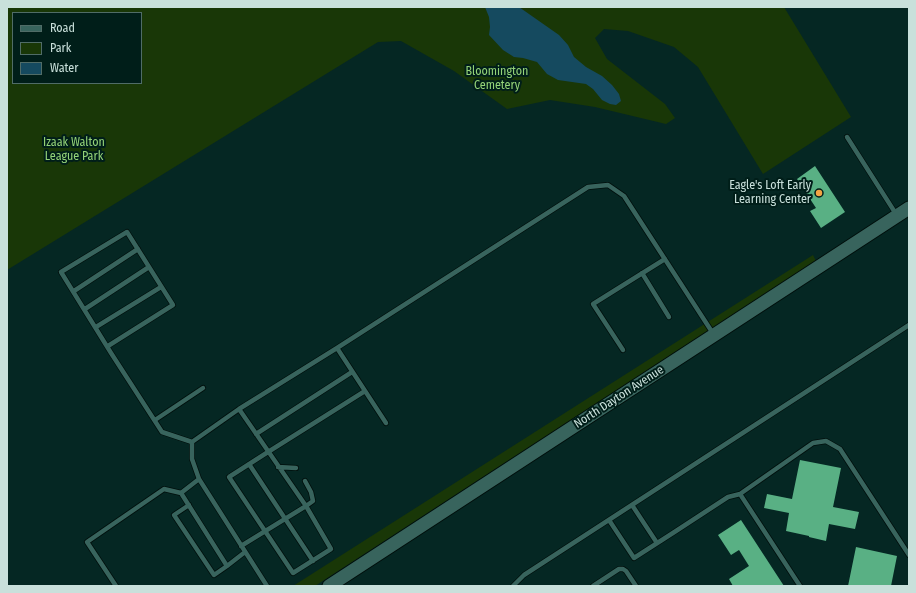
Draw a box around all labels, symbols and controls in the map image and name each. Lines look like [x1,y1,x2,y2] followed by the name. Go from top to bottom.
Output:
[12,12,142,84] legend
[50,21,75,35] text: Road
[50,41,71,55] text: Park
[50,61,78,75] text: Water
[466,65,528,93] park label: Bloomington Cemetery
[43,136,105,164] park label: Izaak Walton League Park
[729,179,811,207] place label: Eagle's Loft Early Learning Center
[814,188,824,198] marker: Eagle's Loft Early Learning Center
[571,363,667,431] street label: North Dayton Avenue

